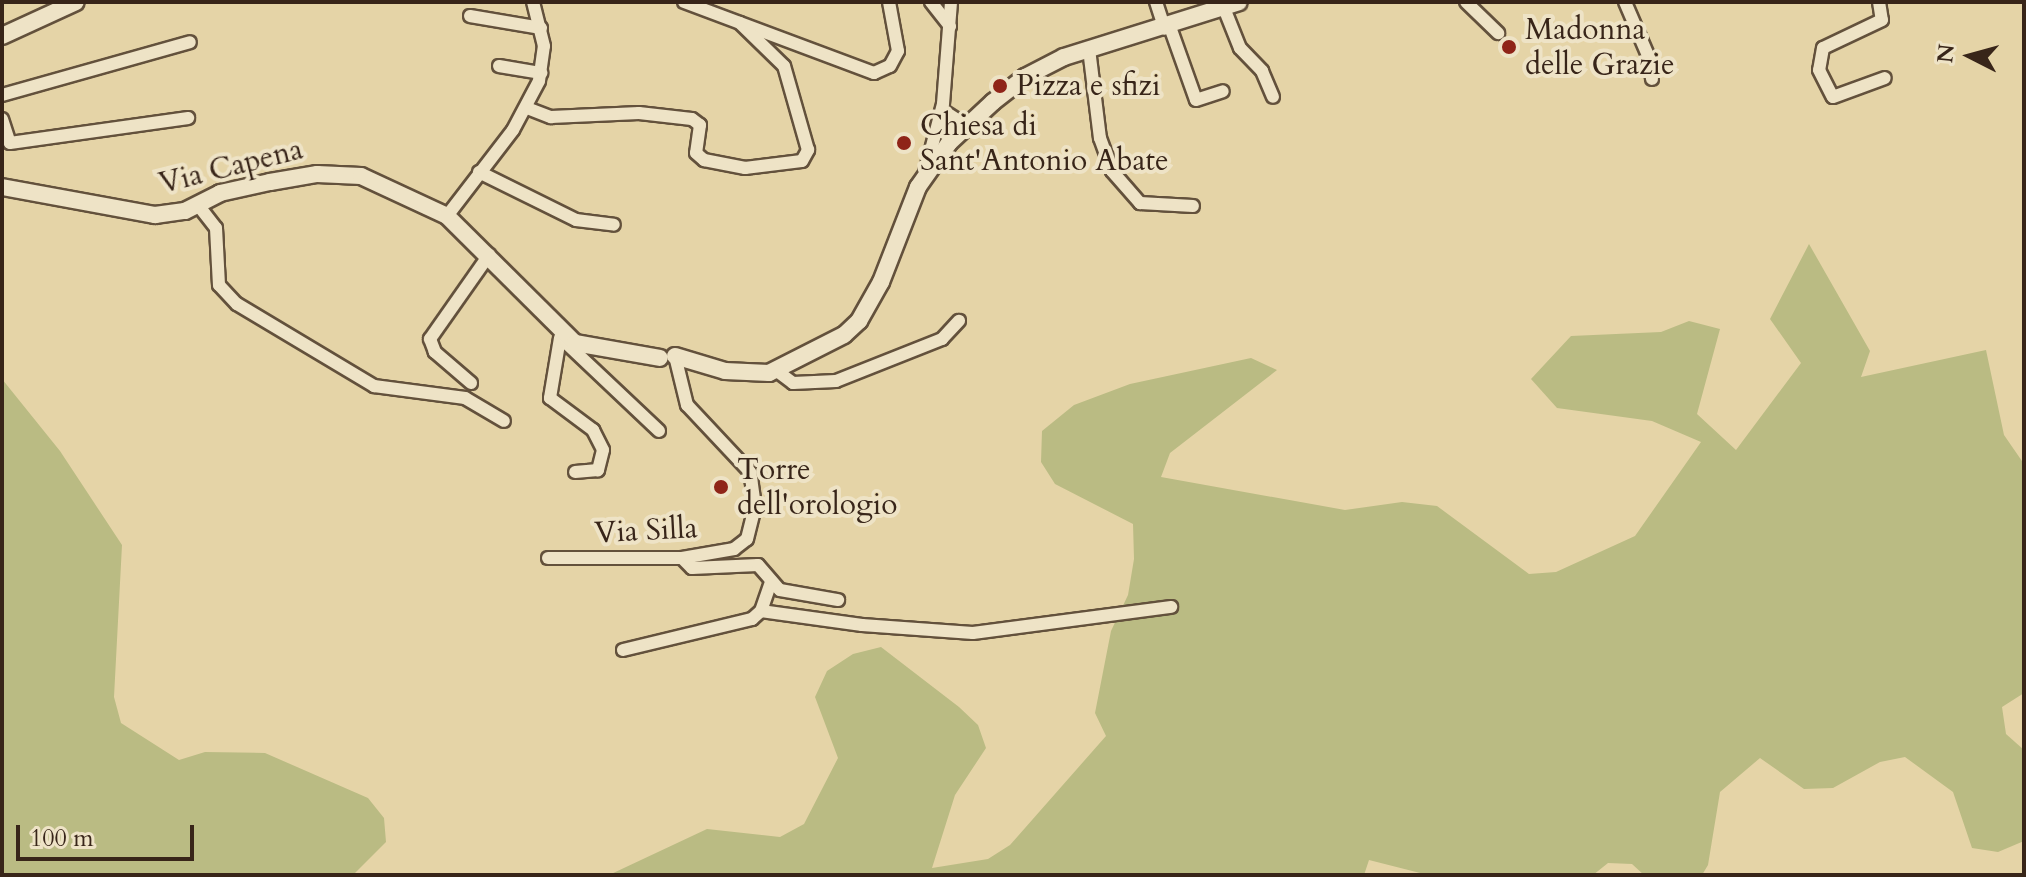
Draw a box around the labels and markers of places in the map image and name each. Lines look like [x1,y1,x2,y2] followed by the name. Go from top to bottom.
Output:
[1525,12,1675,82] place label: Madonna delle Grazie
[1500,38,1518,56] marker: Madonna delle Grazie
[1016,68,1160,104] place label: Pizza e sfizi
[991,77,1009,95] marker: Pizza e sfizi
[920,108,1169,178] place label: Chiesa di Sant'Antonio Abate
[895,134,913,152] marker: Chiesa di Sant'Antonio Abate
[737,452,897,522] place label: Torre dell'orologio
[712,478,730,496] marker: Torre dell'orologio

